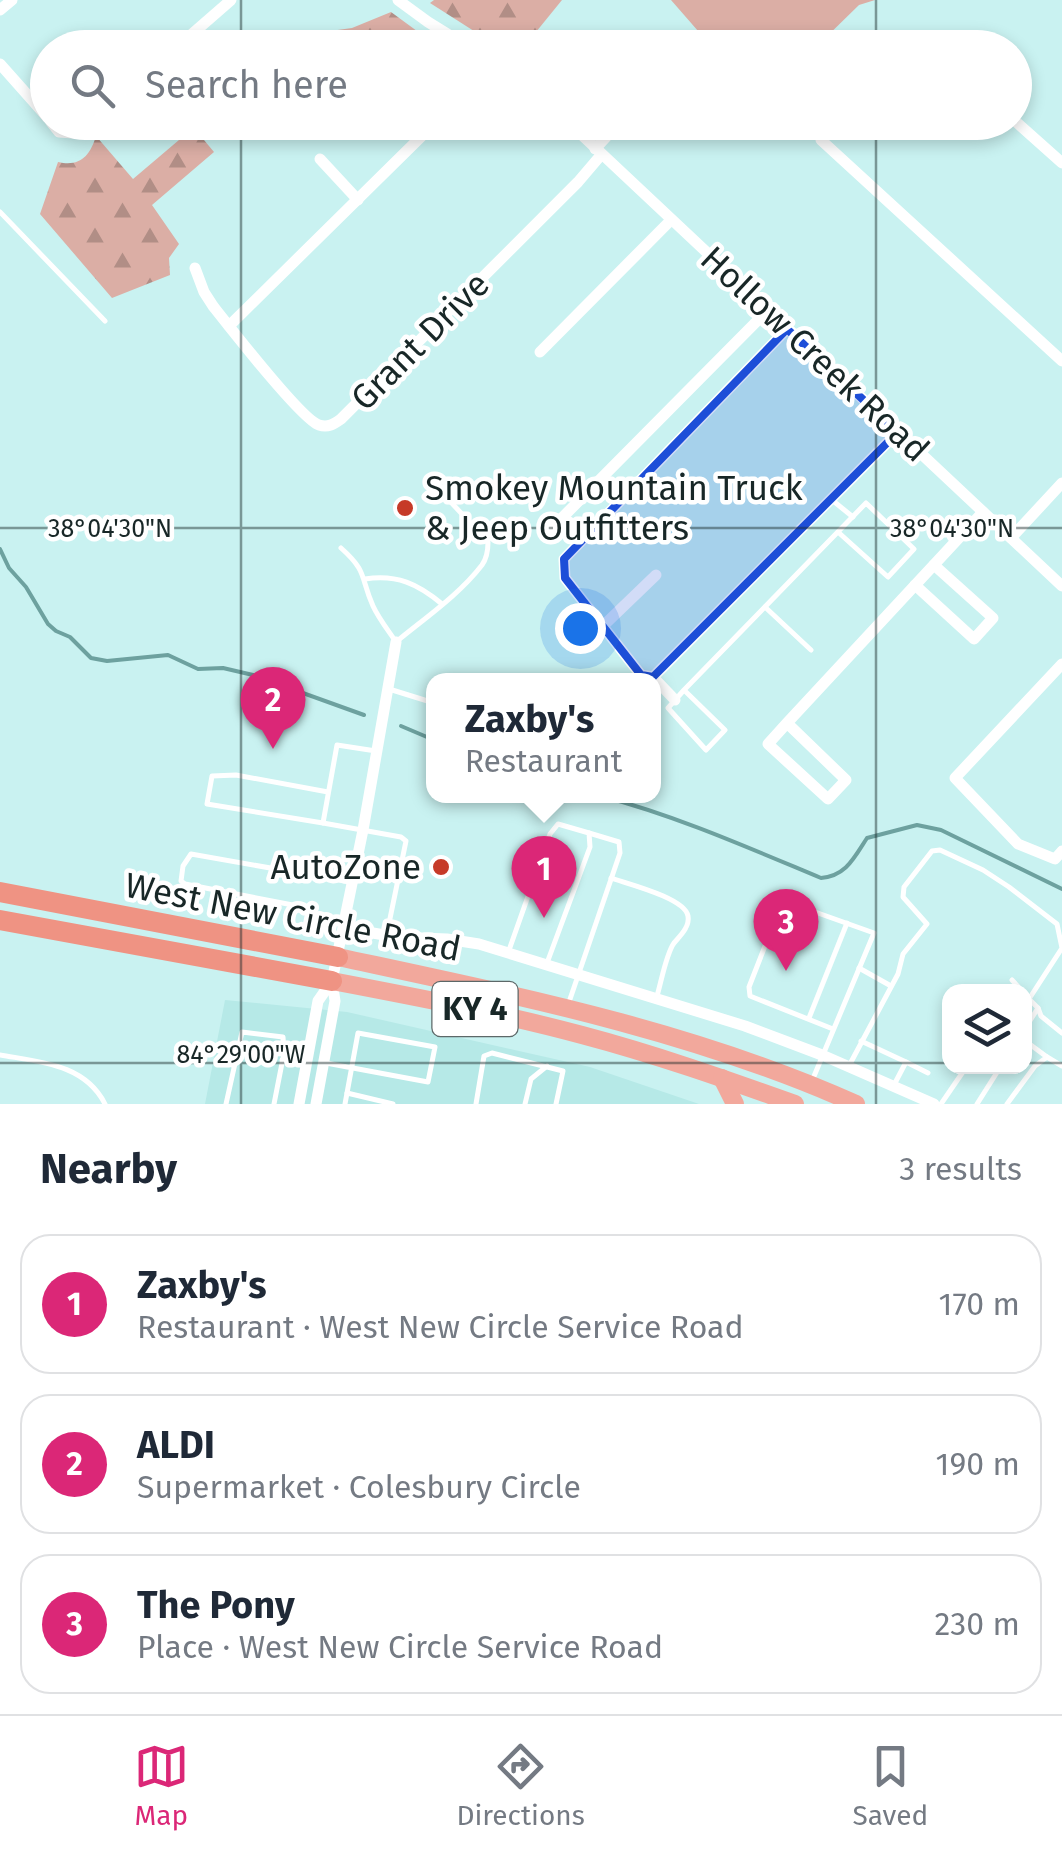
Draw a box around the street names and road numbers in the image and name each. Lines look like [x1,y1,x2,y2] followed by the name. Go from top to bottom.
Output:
[692,237,938,471] street label: Hollow Creek Road
[342,263,498,419] street label: Grant Drive
[122,864,464,970] street label: West New Circle Road
[432,982,518,1036] road number: KY 4

